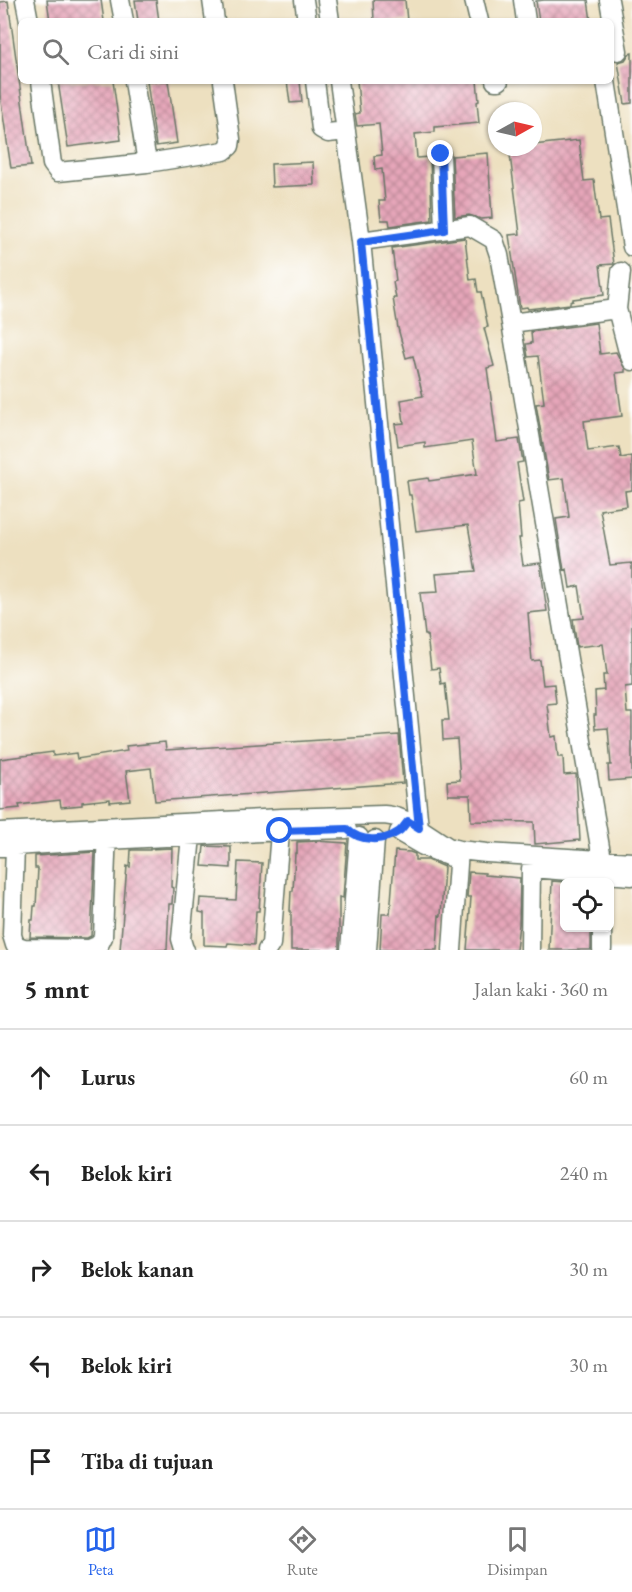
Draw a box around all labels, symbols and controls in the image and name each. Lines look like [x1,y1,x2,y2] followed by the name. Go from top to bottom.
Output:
[18,18,614,84] search box
[39,35,72,68] icon: search
[87,37,179,66] text: Cari di sini
[488,102,542,156] north arrow
[427,140,453,166] route end
[266,817,292,843] route start
[560,878,614,932] map controls
[560,878,614,932] button: locate
[24,972,89,1006] text: 5 mnt
[474,976,608,1002] text: Jalan kaki · 360 m
[24,1061,57,1094] icon: ahead
[81,1063,135,1092] text: Lurus
[569,1064,608,1090] text: 60 m
[24,1157,57,1190] icon: left
[81,1159,172,1188] text: Belok kiri
[560,1160,608,1186] text: 240 m
[24,1253,57,1286] icon: right
[81,1255,194,1284] text: Belok kanan
[569,1256,608,1282] text: 30 m
[24,1349,57,1382] icon: left
[81,1351,172,1380] text: Belok kiri
[569,1352,608,1378] text: 30 m
[24,1445,57,1478] icon: arrive
[81,1447,213,1476] text: Tiba di tujuan
[84,1523,117,1580] tab: Peta
[286,1523,319,1580] tab: Rute
[487,1523,548,1580] tab: Disimpan

